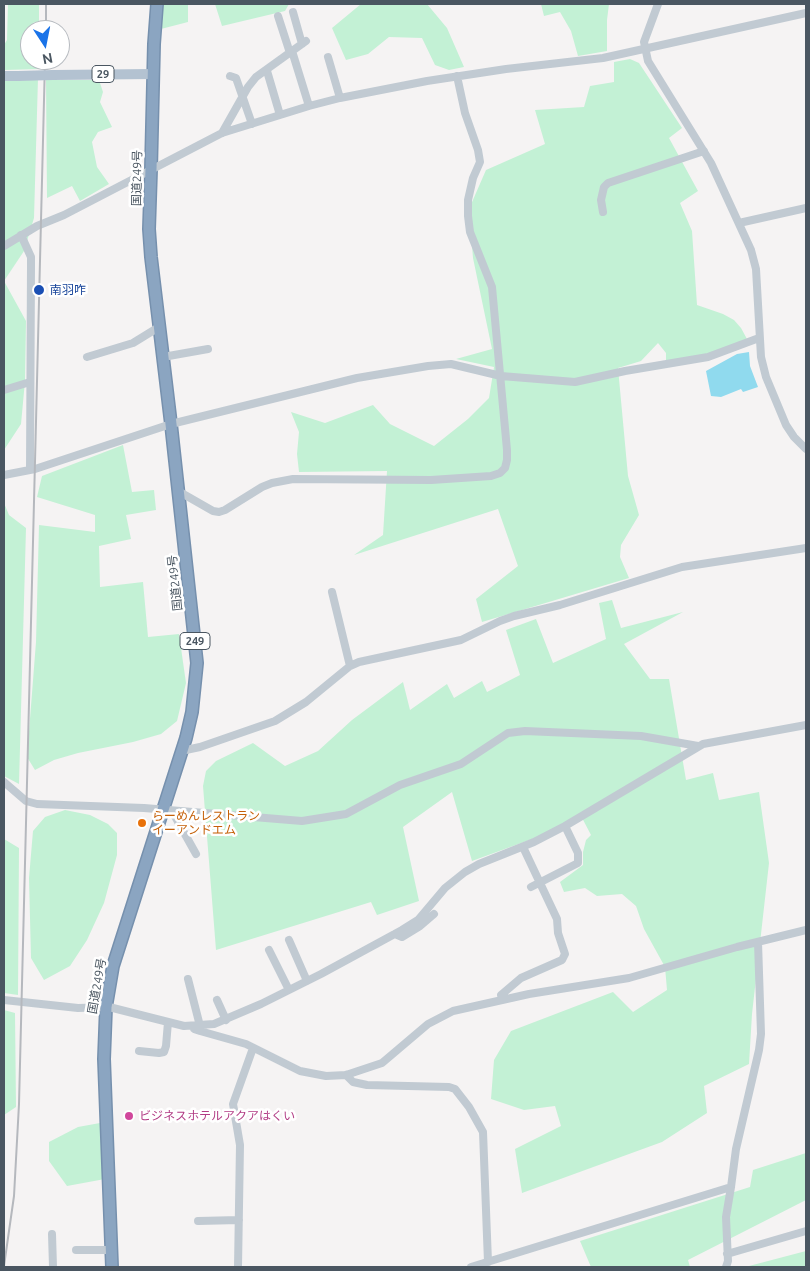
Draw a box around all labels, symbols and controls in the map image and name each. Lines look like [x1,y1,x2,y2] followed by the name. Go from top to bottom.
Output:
[20,20,70,70] north arrow
[41,50,54,68] text: N
[92,66,114,82] road number: 29
[129,150,145,206] street label: 国道249号
[32,283,46,297] marker: 南羽咋
[50,283,86,297] place label: 南羽咋
[165,554,185,612] street label: 国道249号
[180,632,210,649] road number: 249
[152,809,260,837] place label: らーめんレストラン イーアンドエム
[136,817,148,829] marker: らーめんレストラン イーアンドエム
[85,957,109,1015] street label: 国道249号
[139,1109,295,1123] place label: ビジネスホテルアクアはくい
[123,1110,135,1122] marker: ビジネスホテルアクアはくい

